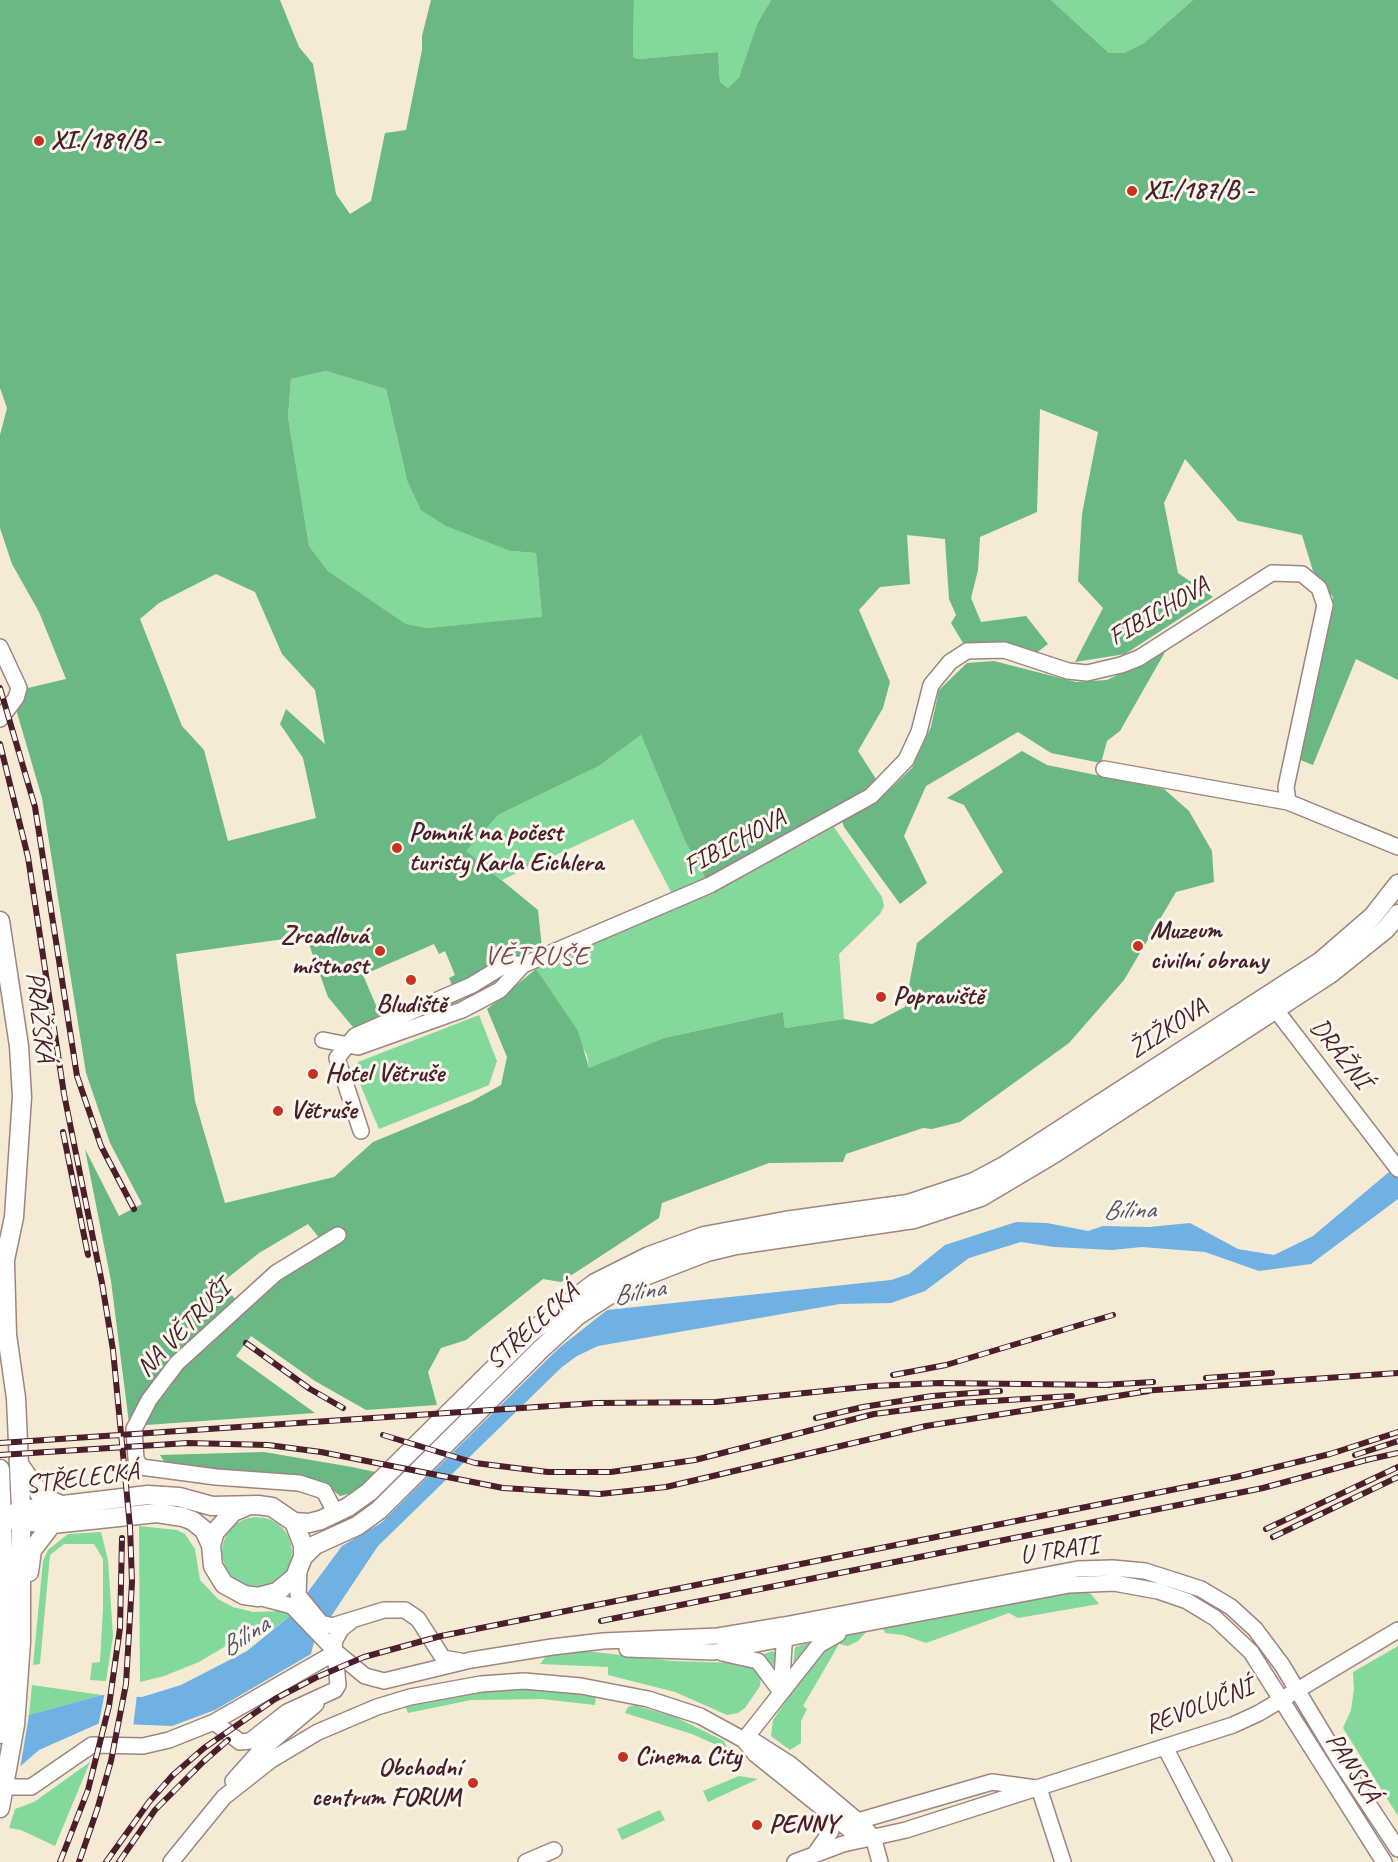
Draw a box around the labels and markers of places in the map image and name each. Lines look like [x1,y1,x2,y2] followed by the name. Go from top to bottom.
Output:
[51,125,160,157] place label: XI./189/B -
[32,134,46,148] marker: XI./189/B -
[1144,175,1254,207] place label: XI./187/B -
[1125,184,1139,198] marker: XI./187/B -
[409,817,603,879] place label: Pomník na počest turisty Karla Eichlera
[390,841,404,855] marker: Pomník na počest turisty Karla Eichlera
[1150,915,1268,976] place label: Muzeum civilní obrany
[281,920,368,982] place label: Zrcadlová místnost
[1131,939,1145,953] marker: Muzeum civilní obrany
[373,944,387,958] marker: Zrcadlová místnost
[404,973,418,987] marker: Bludiště
[893,981,983,1013] place label: Popraviště
[376,989,446,1021] place label: Bludiště
[874,990,888,1004] marker: Popraviště
[325,1058,444,1090] place label: Hotel Větruše
[306,1067,320,1081] marker: Hotel Větruše
[290,1095,356,1127] place label: Větruše
[271,1104,285,1118] marker: Větruše
[635,1741,741,1773] place label: Cinema City
[616,1750,630,1764] marker: Cinema City
[311,1752,461,1814] place label: Obchodní centrum FORUM
[466,1776,480,1790] marker: Obchodní centrum FORUM
[769,1809,838,1841] place label: PENNY
[750,1818,764,1832] marker: PENNY

